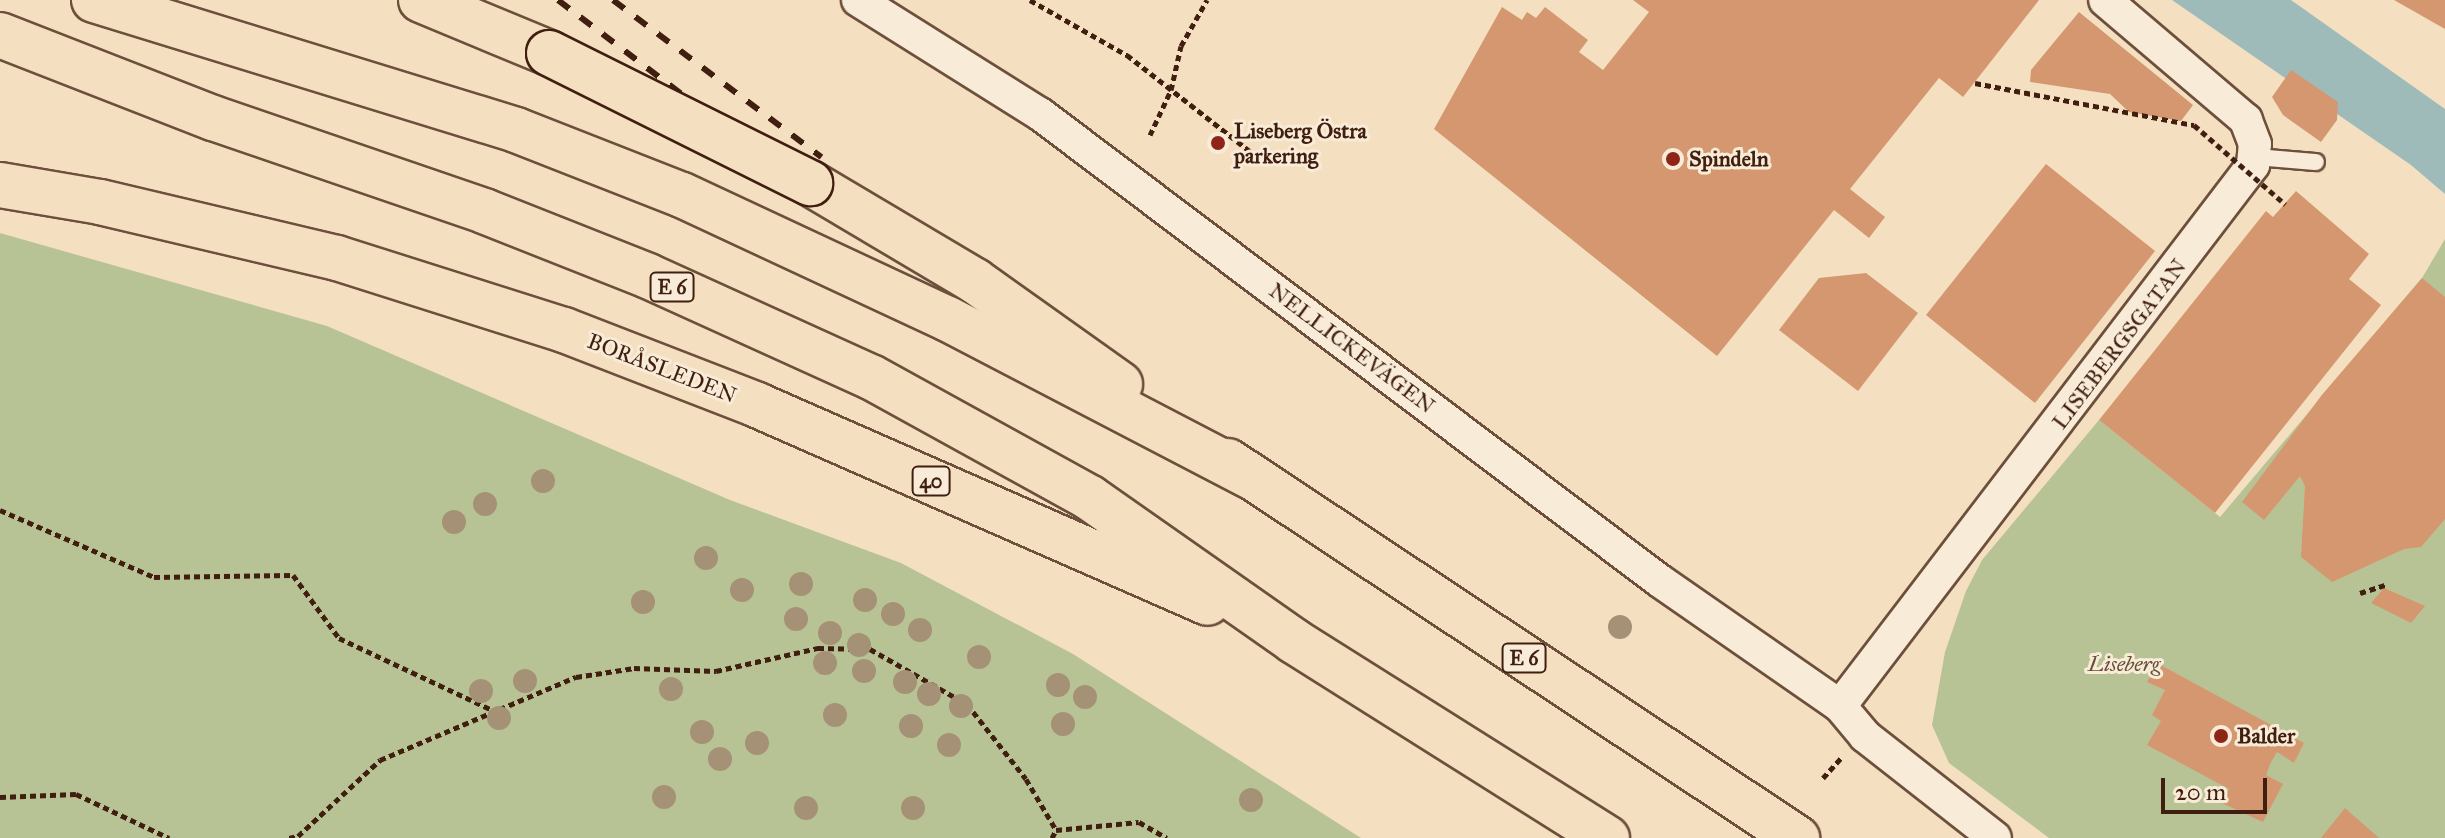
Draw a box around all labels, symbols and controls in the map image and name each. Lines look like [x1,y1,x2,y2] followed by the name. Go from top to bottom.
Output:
[1234,117,1367,168] place label: Liseberg Östra parkering
[1209,134,1227,152] marker: Liseberg Östra parkering
[1689,146,1769,172] place label: Spindeln
[1664,150,1682,168] marker: Spindeln
[2046,254,2192,434] street label: LISEBERGSGATAN
[648,271,696,303] road number: E 6
[1264,277,1440,419] street label: NELLICKEVÄGEN
[584,327,740,409] street label: BORÅSLEDEN
[911,465,951,497] road number: 40
[1500,642,1548,674] road number: E 6
[2088,651,2160,677] park label: Liseberg
[2237,723,2295,749] place label: Balder
[2212,727,2230,745] marker: Balder
[2165,762,2271,812] scale bar
[2175,777,2226,807] text: 20 m

